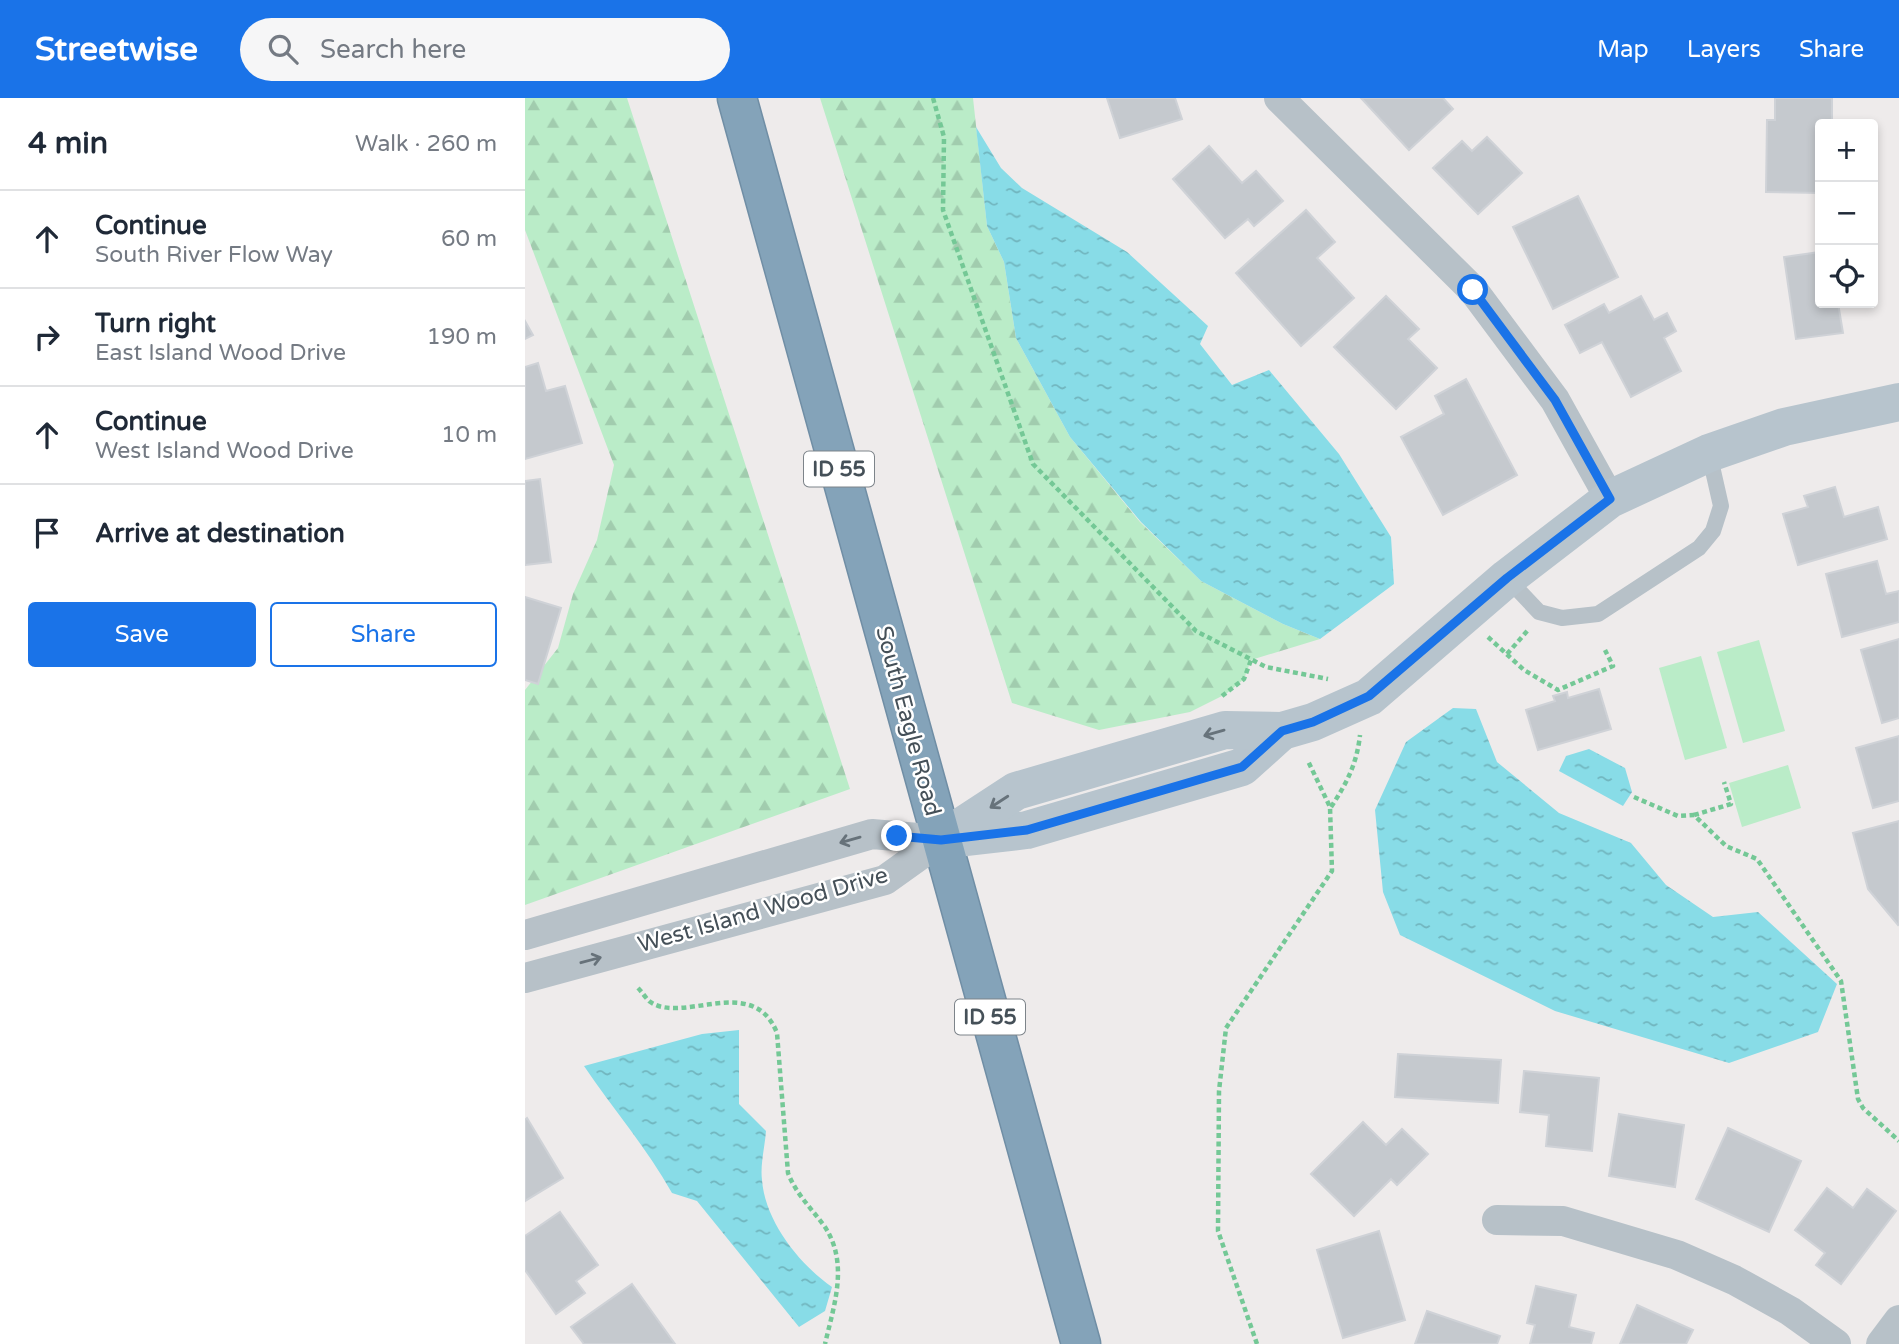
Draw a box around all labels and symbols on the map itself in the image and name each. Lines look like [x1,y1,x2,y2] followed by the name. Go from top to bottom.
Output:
[1457,274,1488,305] route start
[804,452,874,486] road number: ID 55
[869,623,947,819] street label: South Eagle Road
[1203,727,1226,740] one-way arrow
[989,796,1009,810] one-way arrow
[881,820,912,851] route end
[839,835,861,848] one-way arrow
[635,861,891,959] street label: West Island Wood Drive
[579,953,602,966] one-way arrow
[955,1000,1025,1034] road number: ID 55

